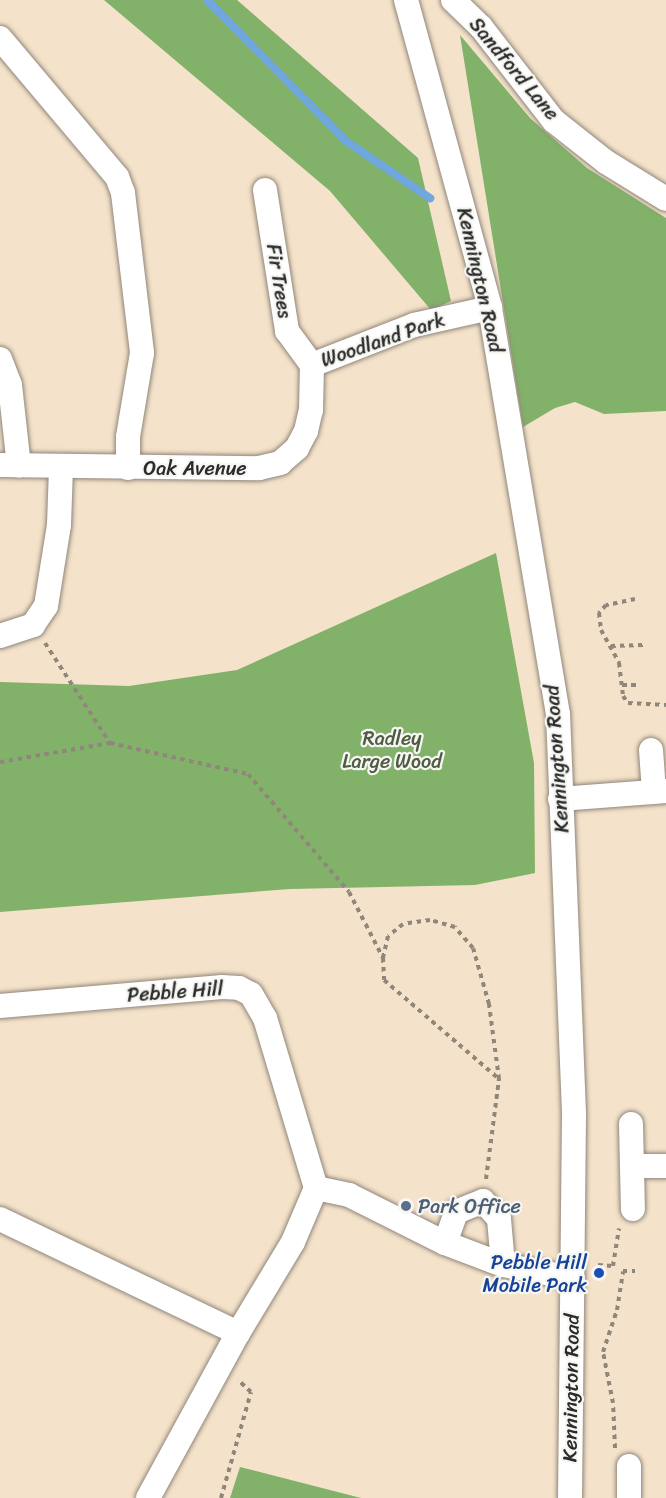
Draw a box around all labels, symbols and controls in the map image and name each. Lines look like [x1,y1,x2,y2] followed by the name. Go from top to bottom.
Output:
[464,13,564,125] street label: Sandford Lane
[452,205,508,355] street label: Kennington Road
[261,241,297,321] street label: Fir Trees
[318,308,448,372] street label: Woodland Park
[144,456,246,480] street label: Oak Avenue
[540,684,574,834] street label: Kennington Road
[342,727,442,774] park label: Radley Large Wood
[126,977,224,1007] street label: Pebble Hill
[418,1194,521,1218] place label: Park Office
[399,1199,413,1213] marker: Park Office
[482,1250,587,1297] place label: Pebble Hill Mobile Park
[592,1266,606,1280] marker: Pebble Hill Mobile Park
[558,1314,584,1462] street label: Kennington Road

